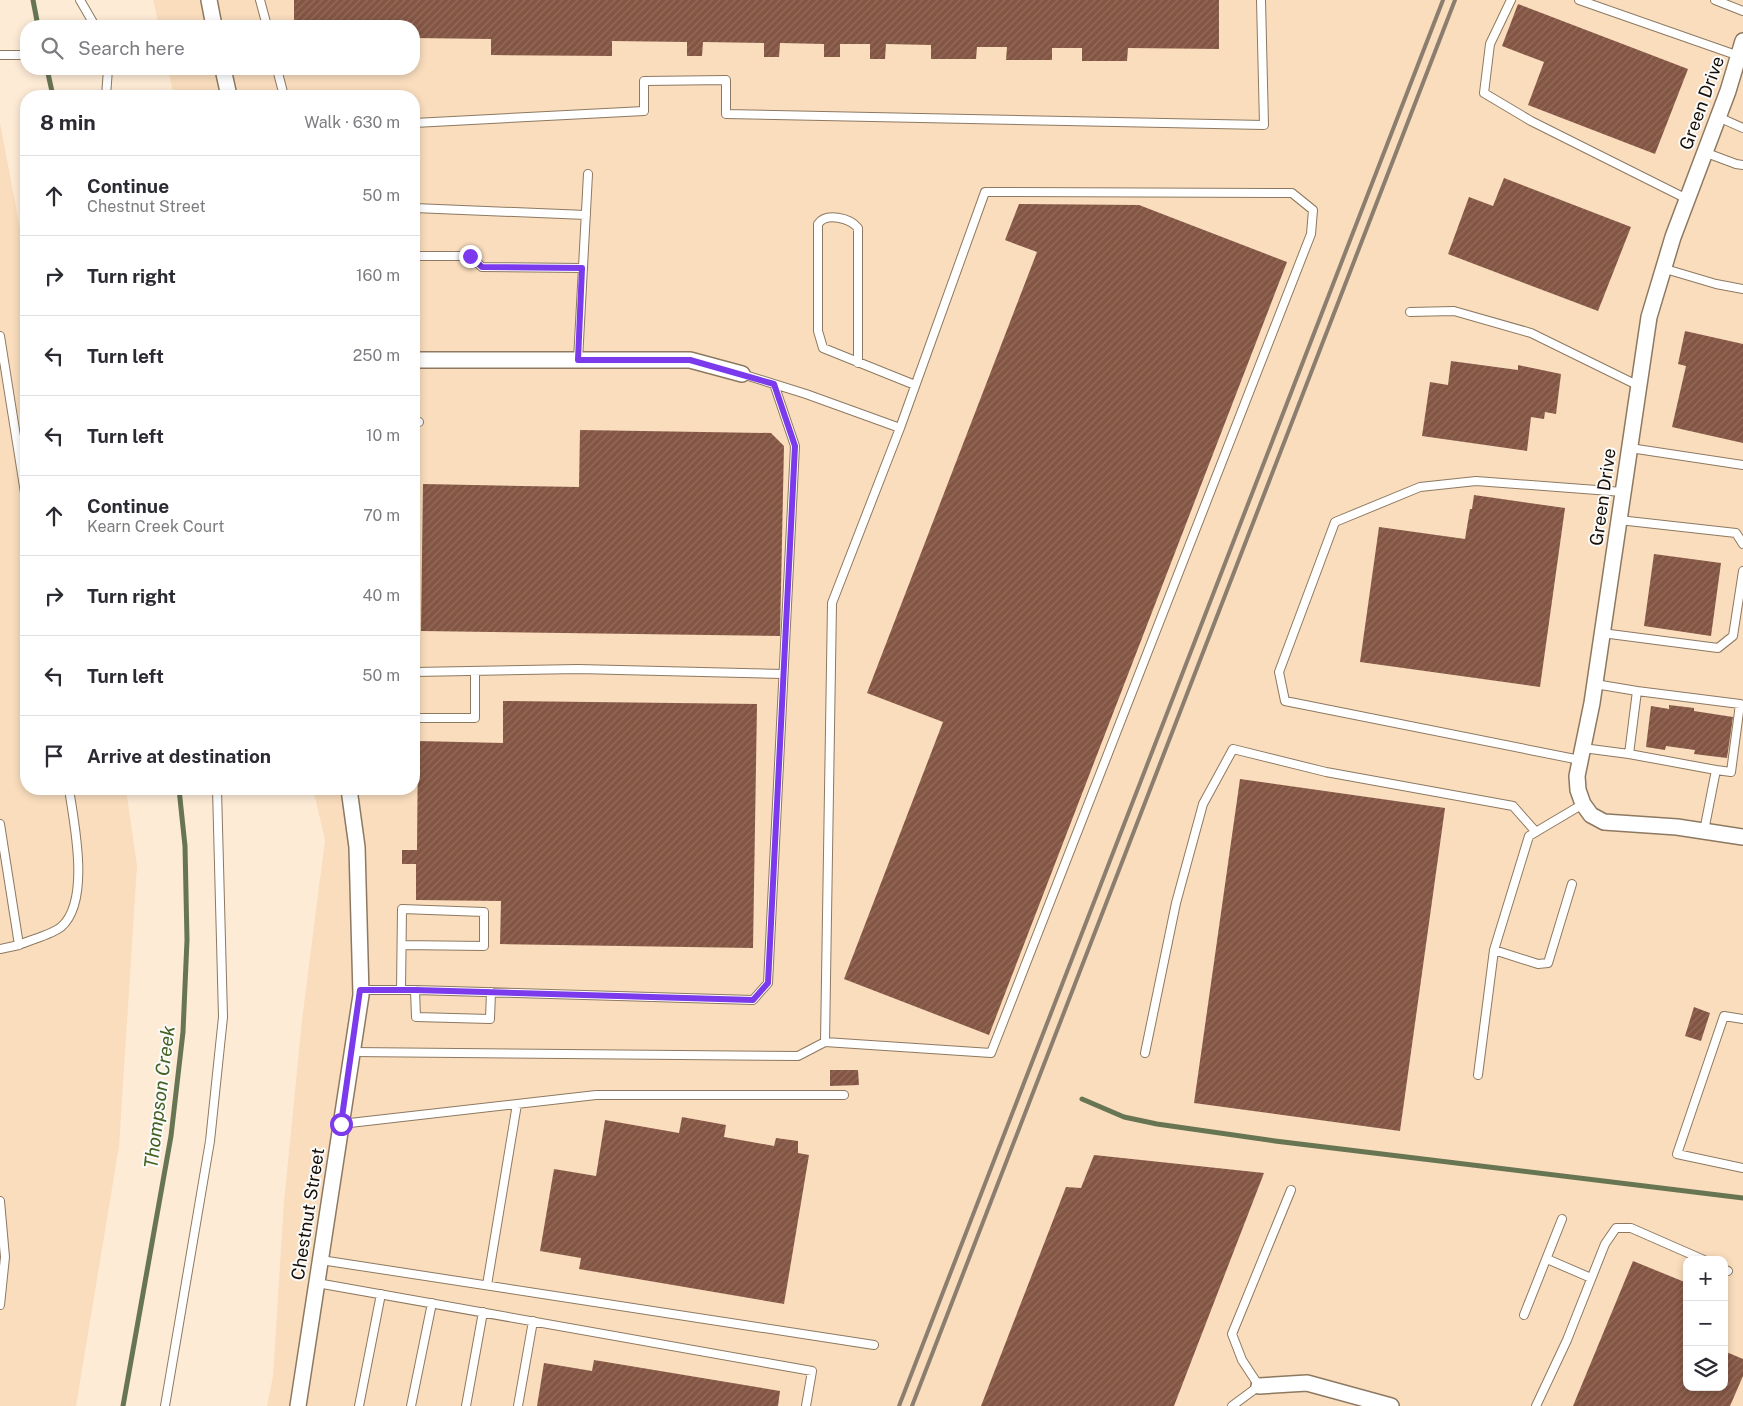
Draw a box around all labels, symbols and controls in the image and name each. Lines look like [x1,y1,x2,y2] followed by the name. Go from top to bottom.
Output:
[20,20,420,75] search box
[38,34,66,62] icon: search
[78,37,185,59] text: Search here
[1675,53,1728,153] street label: Green Drive
[40,110,96,135] text: 8 min
[304,113,400,132] text: Walk · 630 m
[87,175,169,197] text: Continue
[40,182,68,210] icon: ahead
[362,186,400,205] text: 50 m
[87,197,206,216] text: Chestnut Street
[459,245,482,268] route end
[40,262,68,290] icon: right
[87,265,176,287] text: Turn right
[356,266,400,285] text: 160 m
[40,342,68,370] icon: left
[87,345,164,367] text: Turn left
[353,346,400,365] text: 250 m
[40,422,68,450] icon: left
[87,425,164,447] text: Turn left
[366,426,400,445] text: 10 m
[1585,447,1620,547] street label: Green Drive
[87,495,169,517] text: Continue
[40,502,68,530] icon: ahead
[363,506,400,525] text: 70 m
[87,517,224,536] text: Kearn Creek Court
[40,582,68,610] icon: right
[87,585,176,607] text: Turn right
[362,586,400,605] text: 40 m
[40,662,68,690] icon: left
[87,665,164,687] text: Turn left
[362,666,400,685] text: 50 m
[40,742,68,770] icon: arrive
[87,745,271,767] text: Arrive at destination
[139,1024,179,1170] water label: Thompson Creek
[330,1113,353,1136] route start
[287,1146,328,1282] street label: Chestnut Street
[1683,1256,1728,1391] map controls
[1683,1256,1728,1301] button: +
[1683,1301,1728,1346] button: −
[1683,1346,1728,1391] button: layers

